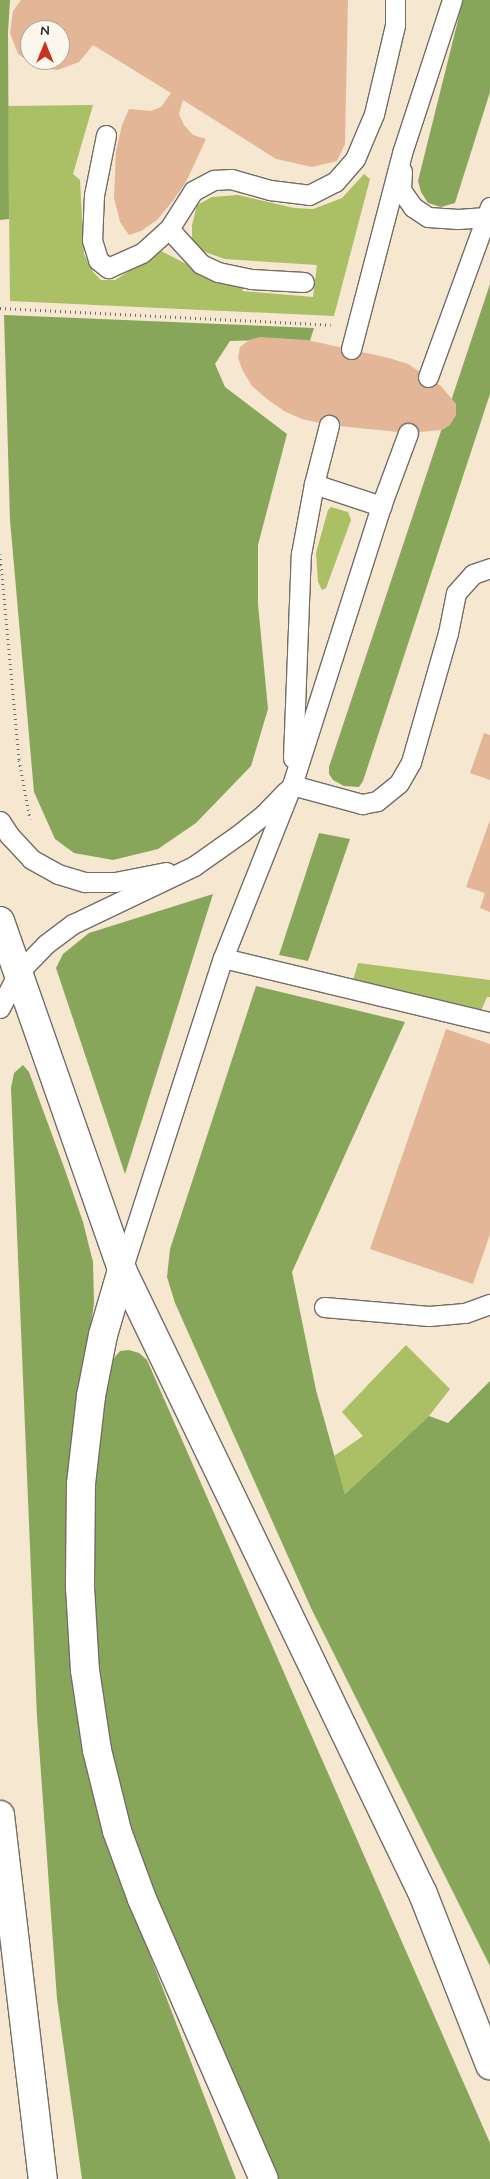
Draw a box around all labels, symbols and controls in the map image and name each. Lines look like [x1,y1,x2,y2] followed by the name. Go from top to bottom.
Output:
[20,20,70,70] north arrow
[40,22,50,40] text: N

